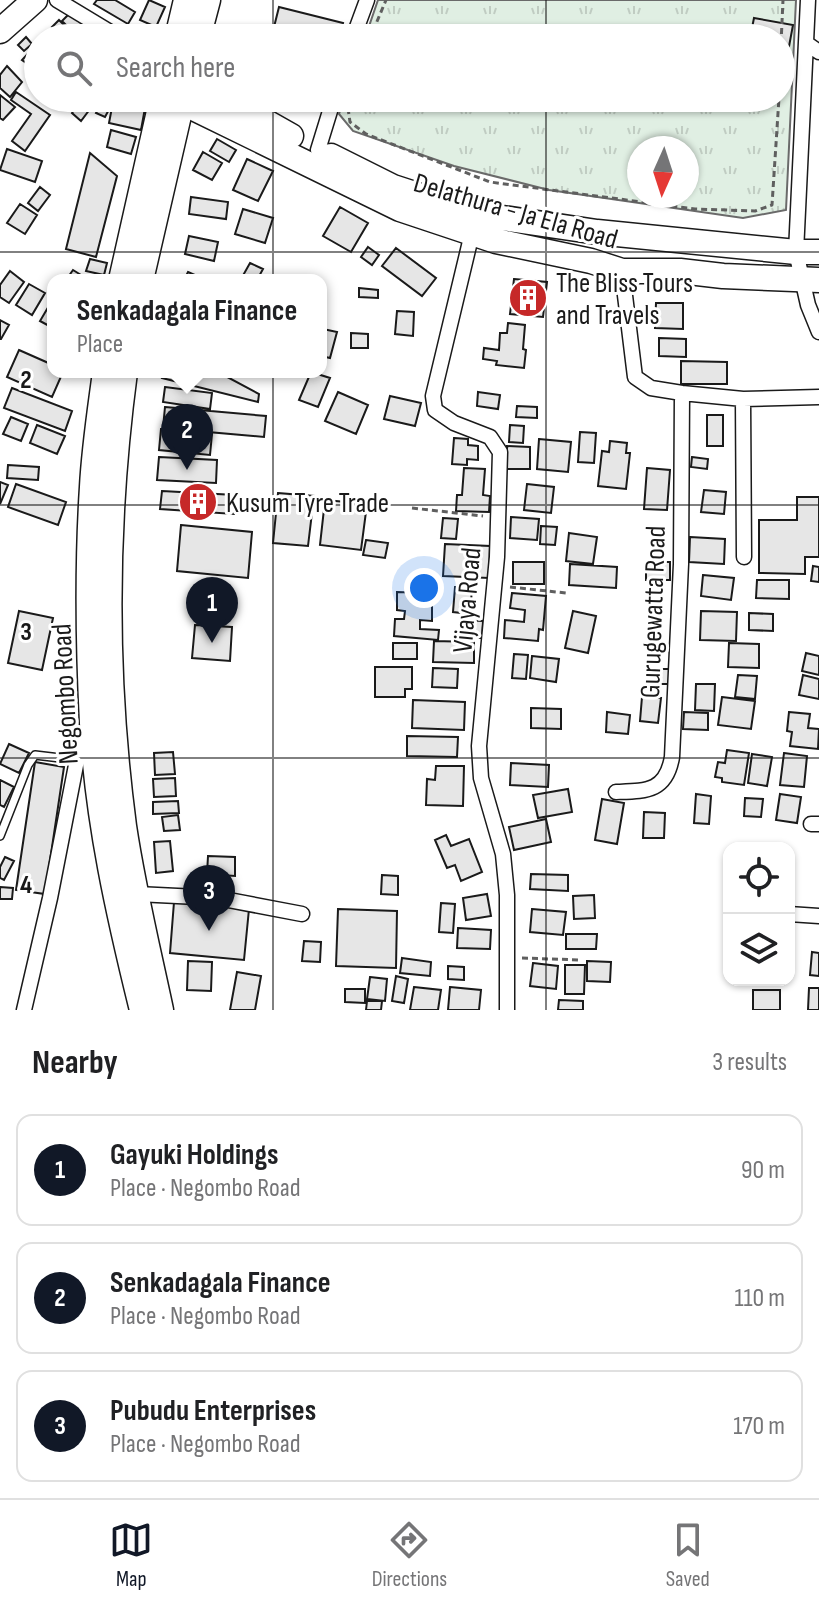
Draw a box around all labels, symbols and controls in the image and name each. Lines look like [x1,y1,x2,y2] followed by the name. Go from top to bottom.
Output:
[24,24,795,112] search box
[52,46,96,90] icon: search
[116,50,235,86] text: Search here
[627,136,699,208] north arrow
[410,167,621,256] street label: Delathura - Ja Ela Road
[556,267,693,332] place label: The Bliss Tours and Travels
[47,274,327,378] popup
[507,277,549,319] building icon: The Bliss Tours and Travels
[77,293,297,329] text: Senkadagala Finance
[77,329,123,360] text: Place
[20,365,32,396] text: 2
[161,404,213,470] pin: 2
[177,481,219,523] building icon: Kusum Tyre Trade
[226,487,389,520] place label: Kusum Tyre Trade
[634,525,673,699] street label: Gurugewatta Road
[446,546,489,654] street label: Vijaya Road
[404,568,444,608] your location
[186,577,238,643] pin: 1
[20,617,32,648] text: 3
[45,623,86,765] street label: Negombo Road
[723,842,795,986] map controls
[723,842,795,914] button: locate
[183,865,235,931] pin: 3
[20,870,32,901] text: 4
[723,914,795,986] button: layers
[32,1042,118,1083] text: Nearby
[712,1047,787,1078] text: 3 results
[110,1137,279,1173] text: Gayuki Holdings
[55,1155,65,1186] text: 1
[741,1155,785,1186] text: 90 m
[110,1173,301,1204] text: Place · Negombo Road
[110,1265,331,1301] text: Senkadagala Finance
[54,1283,66,1314] text: 2
[734,1283,785,1314] text: 110 m
[110,1301,301,1332] text: Place · Negombo Road
[110,1393,316,1429] text: Pubudu Enterprises
[54,1411,66,1442] text: 3
[733,1411,785,1442] text: 170 m
[110,1429,301,1460] text: Place · Negombo Road
[109,1518,153,1593] tab: Map
[372,1518,447,1593] tab: Directions
[666,1518,710,1593] tab: Saved

